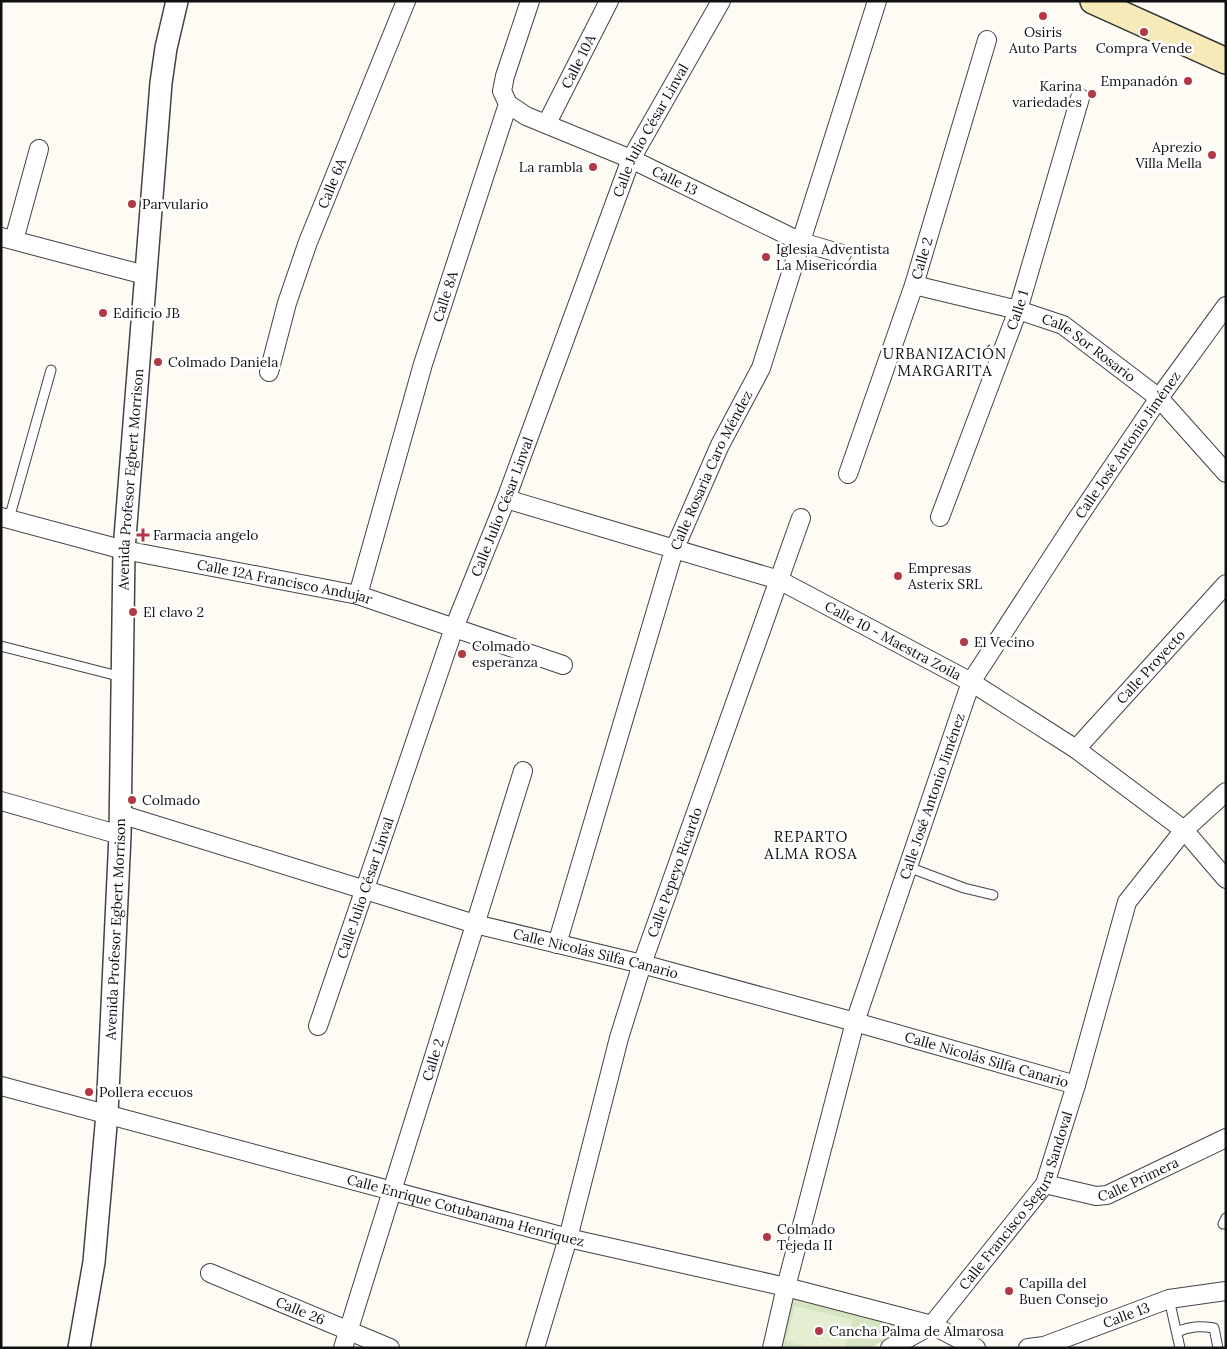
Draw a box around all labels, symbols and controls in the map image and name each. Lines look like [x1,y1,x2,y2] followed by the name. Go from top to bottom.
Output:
[1037,10,1049,22] marker: Osiris Auto Parts
[1008,23,1077,57] place label: Osiris Auto Parts
[1138,26,1150,38] marker: Compra Vende
[557,31,600,92] street label: Calle 10A
[1096,39,1193,57] place label: Compra Vende
[609,60,692,200] street label: Calle Julio César Linval
[1100,72,1178,90] place label: Empanadón
[1182,75,1194,87] marker: Empanadón
[1012,77,1082,111] place label: Karina variedades
[1086,88,1098,100] marker: Karina variedades
[1134,138,1202,172] place label: Aprezio Villa Mella
[1206,149,1218,161] marker: Aprezio Villa Mella
[314,155,350,211] street label: Calle 6A
[519,158,583,176] place label: La rambla
[587,161,599,173] marker: La rambla
[649,162,701,199] street label: Calle 13
[142,195,208,213] place label: Parvulario
[126,198,138,210] marker: Parvulario
[907,235,937,282] street label: Calle 2
[776,240,890,274] place label: Iglesia Adventista La Misericordia
[760,251,772,263] marker: Iglesia Adventista La Misericordia
[428,268,462,324] street label: Calle 8A
[1002,288,1032,333] street label: Calle 1
[113,304,180,322] place label: Edificio JB
[97,307,109,319] marker: Edificio JB
[1040,310,1139,386] street label: Calle Sor Rosario
[883,344,1007,380] district label: URBANIZACIÓN MARGARITA
[168,353,278,371] place label: Colmado Daniela
[152,356,164,368] marker: Colmado Daniela
[114,368,147,591] street label: Avenida Profesor Egbert Morrison
[1071,368,1185,522] street label: Calle José Antonio Jiménez
[666,387,756,553] street label: Calle Rosaria Caro Méndez
[467,434,537,579] street label: Calle Julio César Linval
[153,526,258,544] place label: Farmacia angelo
[137,529,149,541] marker: Farmacia angelo
[195,555,375,608] street label: Calle 12A Francisco Andujar
[907,559,982,593] place label: Empresas Asterix SRL
[892,570,904,582] marker: Empresas Asterix SRL
[822,597,965,684] street label: Calle 10 - Maestra Zoila
[143,603,204,621] place label: El clavo 2
[127,606,139,618] marker: El clavo 2
[1112,626,1189,708] street label: Calle Proyecto
[974,633,1034,651] place label: El Vecino
[958,636,970,648] marker: El Vecino
[472,637,538,671] place label: Colmado esperanza
[456,648,468,660] marker: Colmado esperanza
[895,711,969,882] street label: Calle José Antonio Jiménez
[142,791,200,809] place label: Colmado
[126,794,138,806] marker: Colmado
[643,805,706,940] street label: Calle Pepeyo Ricardo
[333,815,398,961] street label: Calle Julio César Linval
[101,818,129,1041] street label: Avenida Profesor Egbert Morrison
[763,827,858,863] district label: REPARTO ALMA ROSA
[511,924,680,983] street label: Calle Nicolás Silfa Canario
[903,1028,1071,1091] street label: Calle Nicolás Silfa Canario
[418,1036,448,1083] street label: Calle 2
[99,1083,193,1101] place label: Pollera eccuos
[83,1086,95,1098] marker: Pollera eccuos
[955,1109,1076,1293] street label: Calle Francisco Segura Sandoval
[1097,1153,1182,1205] street label: Calle Primera
[345,1170,586,1250] street label: Calle Enrique Cotubanama Henriquez
[777,1220,835,1254] place label: Colmado Tejeda II
[761,1231,773,1243] marker: Colmado Tejeda II
[1019,1274,1108,1308] place label: Capilla del Buen Consejo
[1003,1285,1015,1297] marker: Capilla del Buen Consejo
[273,1292,328,1329] street label: Calle 26
[1100,1298,1152,1332] street label: Calle 13
[829,1322,1004,1340] place label: Cancha Palma de Almarosa
[813,1325,825,1337] marker: Cancha Palma de Almarosa

